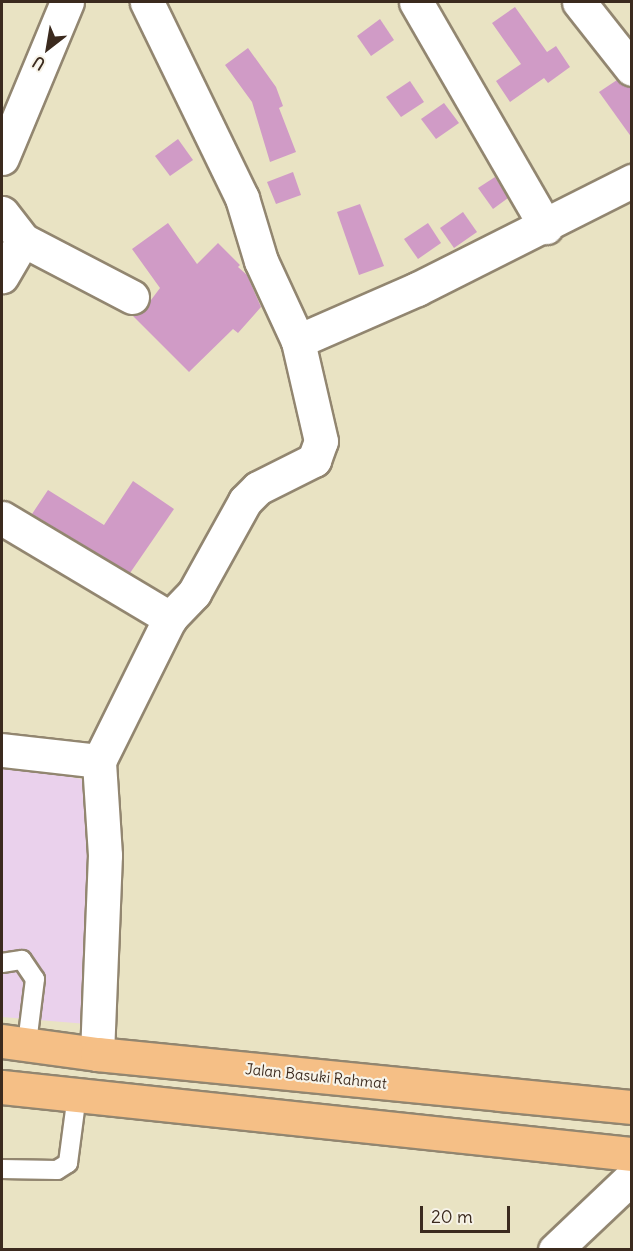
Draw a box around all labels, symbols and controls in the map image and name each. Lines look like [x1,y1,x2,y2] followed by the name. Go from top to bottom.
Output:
[18,18,78,78] north arrow
[29,52,49,75] text: U
[244,1060,388,1092] street label: Jalan Basuki Rahmat
[423,1194,513,1232] scale bar
[431,1205,473,1228] text: 20 m

